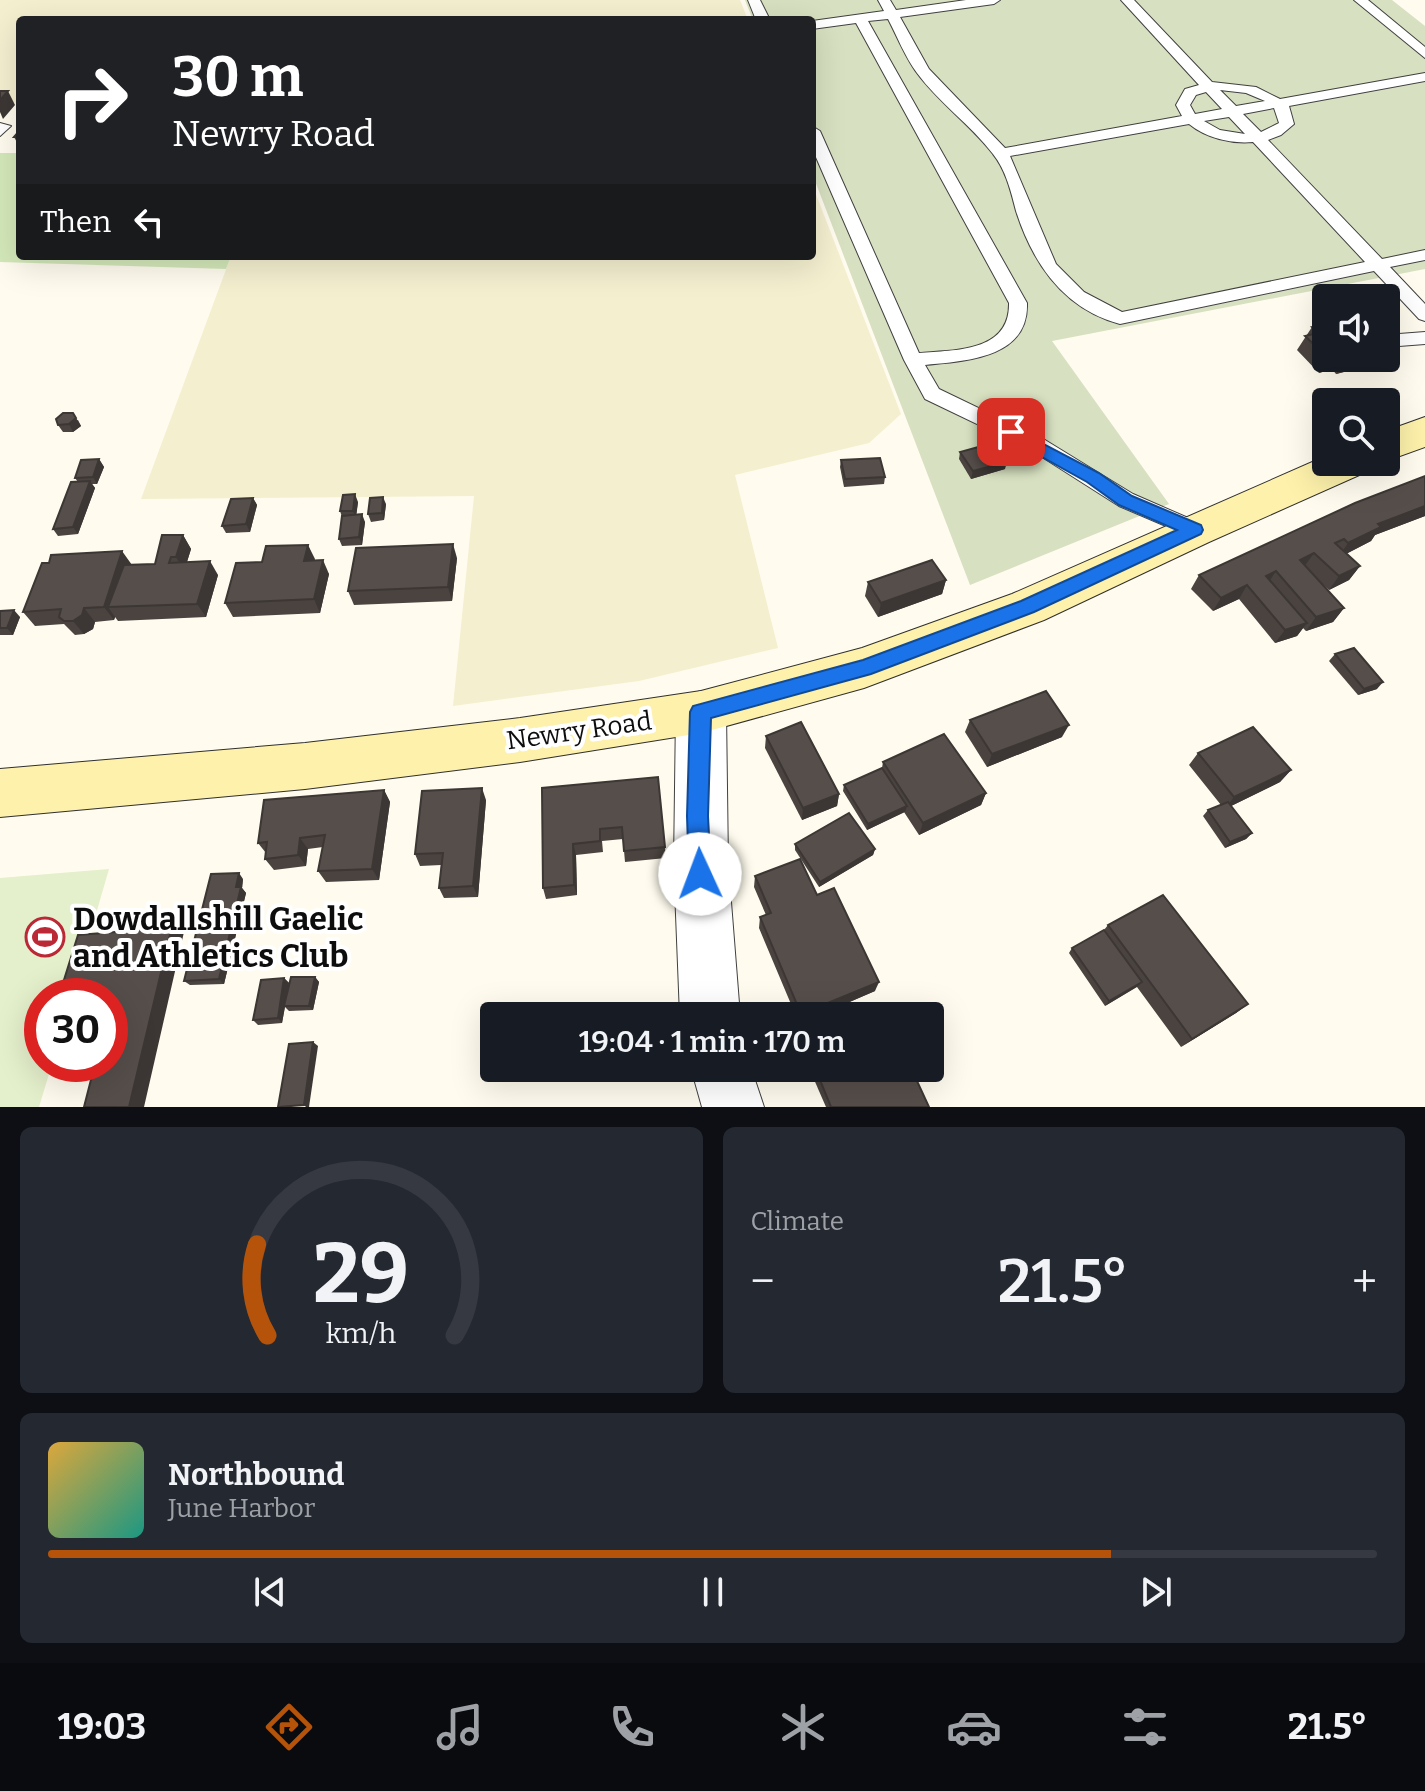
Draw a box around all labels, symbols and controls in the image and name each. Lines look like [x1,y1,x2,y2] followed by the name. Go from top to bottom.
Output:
[172,44,303,111] text: 30 m
[40,48,144,152] icon: right
[172,112,375,156] text: Newry Road
[127,200,171,244] icon: left
[40,204,111,240] text: Then
[1312,284,1400,476] map controls
[1312,284,1400,372] button: sound
[1312,388,1400,476] button: search
[977,398,1045,466] pin
[989,410,1033,454] icon: arrive
[504,705,654,757] street label: Newry Road
[658,832,742,916] position arrow
[73,900,364,975] place label: Dowdallshill Gaelic and Athletics Club
[24,916,66,958] sports icon: Dowdallshill Gaelic and Athletics Club
[24,978,128,1082] speed limit sign: 30
[579,1024,845,1060] text: 19:04 · 1 min · 170 m
[751,1206,844,1237] text: Climate
[313,1224,409,1324] text: 29
[998,1246,1129,1318] text: 21.5°
[751,1255,775,1308] text: −
[1352,1255,1377,1308] text: +
[326,1316,397,1351] text: km/h
[168,1457,344,1493] text: Northbound
[168,1493,315,1524] text: June Harbor
[248,1570,292,1614] icon: previous
[691,1570,735,1614] icon: pause
[1134,1570,1178,1614] icon: next
[261,1699,317,1755] icon: directions
[432,1699,488,1755] icon: music
[604,1699,660,1755] icon: phone
[775,1699,831,1755] icon: climate
[946,1699,1002,1755] icon: car
[1117,1699,1173,1755] icon: filters
[58,1705,146,1749] text: 19:03
[1288,1705,1367,1749] text: 21.5°

